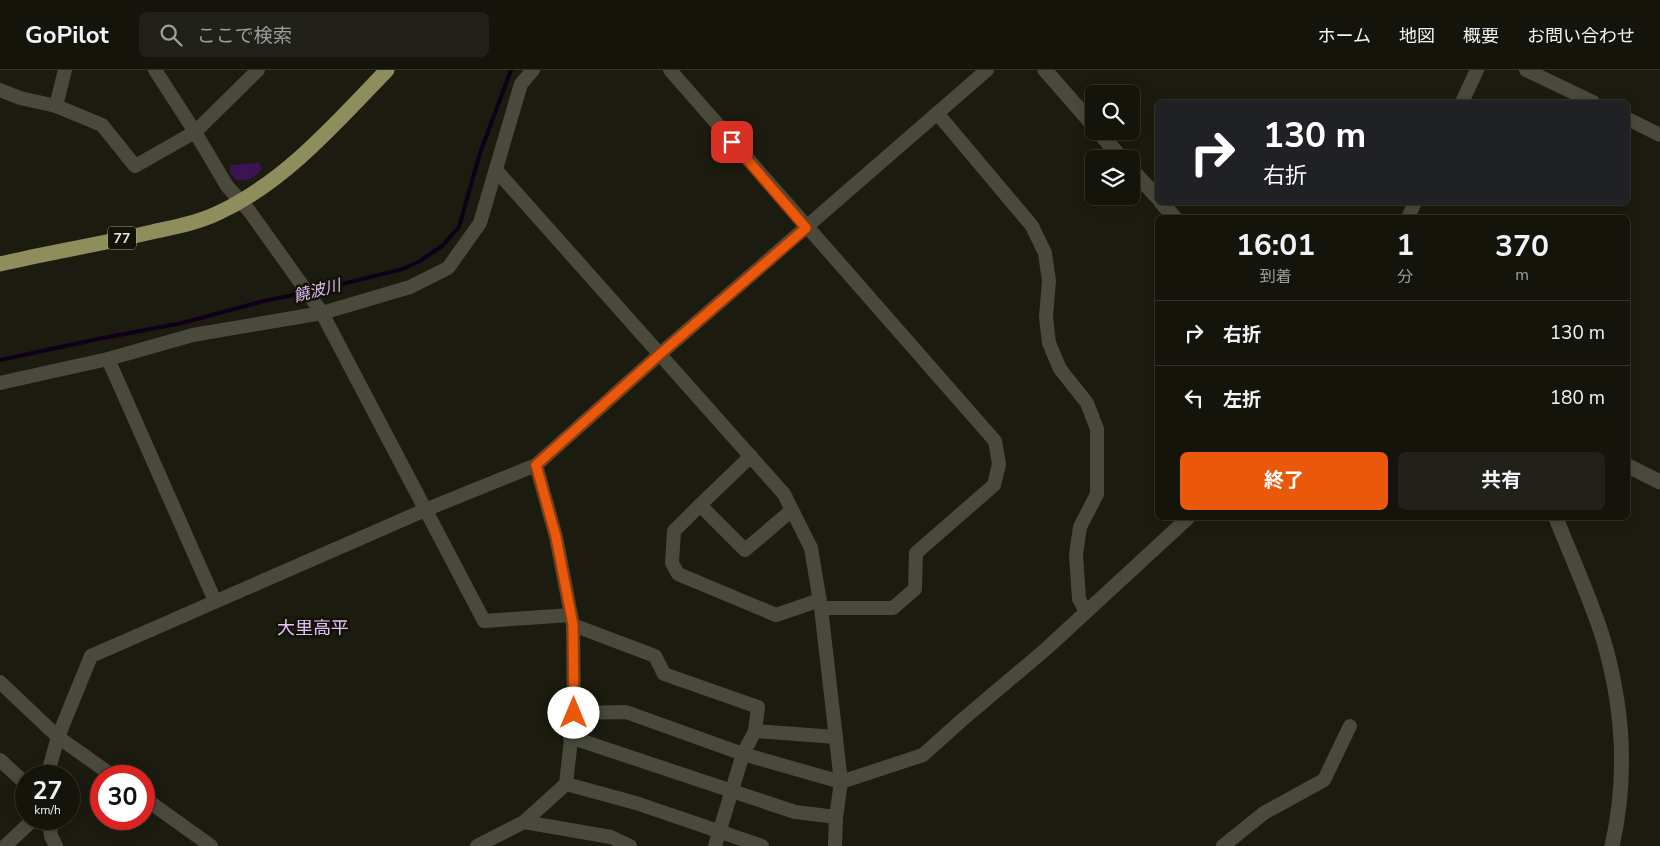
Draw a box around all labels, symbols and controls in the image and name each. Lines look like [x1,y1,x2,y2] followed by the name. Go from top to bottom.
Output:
[139,12,489,57] search box
[25,19,109,51] text: GoPilot
[157,21,185,49] icon: search
[197,23,292,49] text: ここで検索
[1318,24,1371,48] text: ホーム
[1399,24,1435,48] text: 地図
[1463,24,1499,48] text: 概要
[1527,24,1635,48] text: お問い合わせ
[1085,85,1140,205] map controls
[1085,85,1140,140] button: search
[1263,112,1366,159] text: 130 m
[1180,120,1245,185] icon: right
[711,121,753,163] pin
[718,128,746,156] icon: arrive
[1085,150,1140,205] button: layers
[1263,161,1307,191] text: 右折
[1236,225,1315,266] text: 16:01
[1396,225,1414,266] text: 1
[108,226,136,250] road number: 77
[1495,226,1549,267] text: 370
[1515,264,1529,286] text: m
[1260,266,1292,288] text: 到着
[1397,266,1413,288] text: 分
[291,274,345,307] water label: 饒波川
[1180,319,1208,347] icon: right
[1550,320,1605,346] text: 130 m
[1223,322,1261,348] text: 右折
[1180,384,1208,412] icon: left
[1550,385,1605,411] text: 180 m
[1223,387,1261,413] text: 左折
[1180,452,1388,510] button: 終了
[1398,452,1605,510] button: 共有
[277,616,349,640] district label: 大里高平
[547,686,599,738] position arrow
[90,765,155,830] speed limit sign: 30
[32,774,63,808] text: 27
[34,802,61,818] text: km/h

